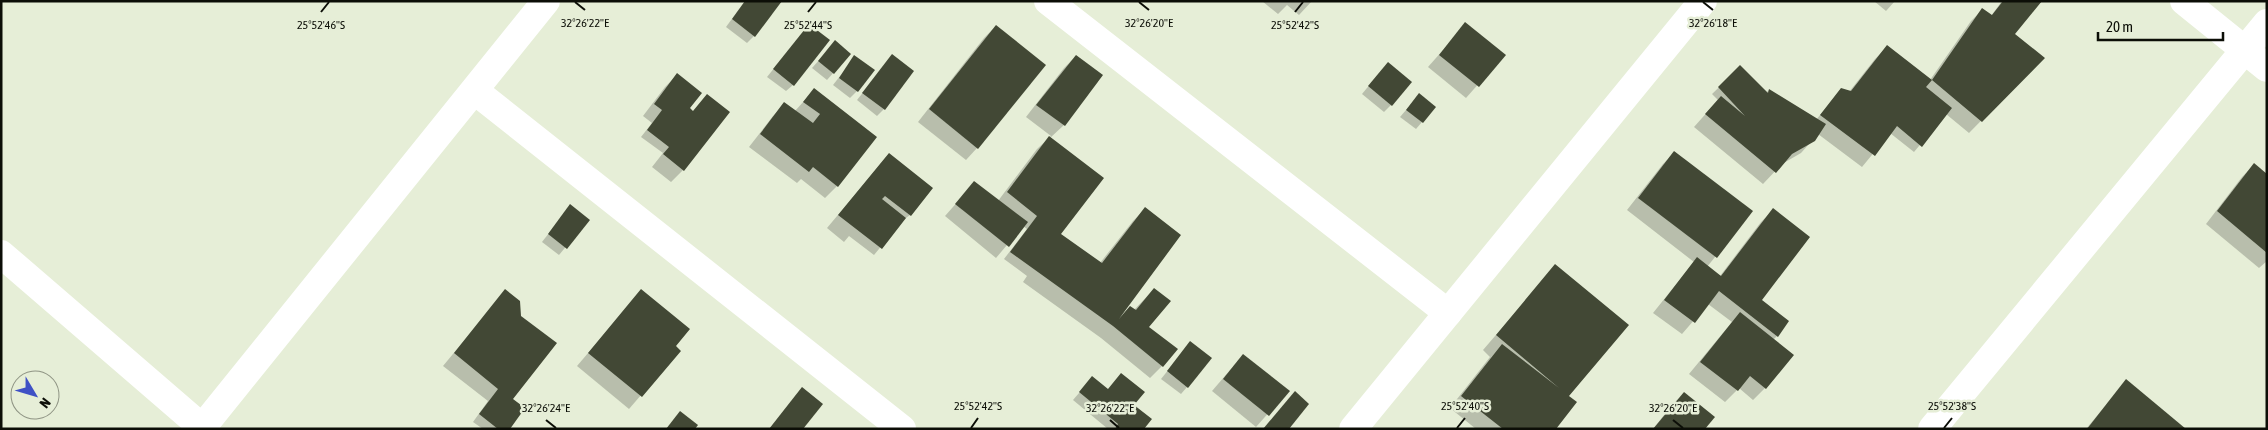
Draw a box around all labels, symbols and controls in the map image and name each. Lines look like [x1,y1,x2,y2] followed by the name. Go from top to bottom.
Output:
[2098,10,2223,42] scale bar
[561,16,609,30] text: 32°26'22"E
[1125,16,1173,30] text: 32°26'20"E
[1689,16,1737,30] text: 32°26'18"E
[297,18,345,32] text: 25°52'46"S
[784,18,832,32] text: 25°52'44"S
[1271,18,1319,32] text: 25°52'42"S
[2106,18,2133,35] text: 20 m
[10,370,60,420] north arrow
[36,395,54,411] text: N
[954,399,1002,413] text: 25°52'42"S
[1441,399,1489,413] text: 25°52'40"S
[1928,399,1976,413] text: 25°52'38"S
[522,401,570,415] text: 32°26'24"E
[1086,401,1134,415] text: 32°26'22"E
[1649,401,1697,415] text: 32°26'20"E

